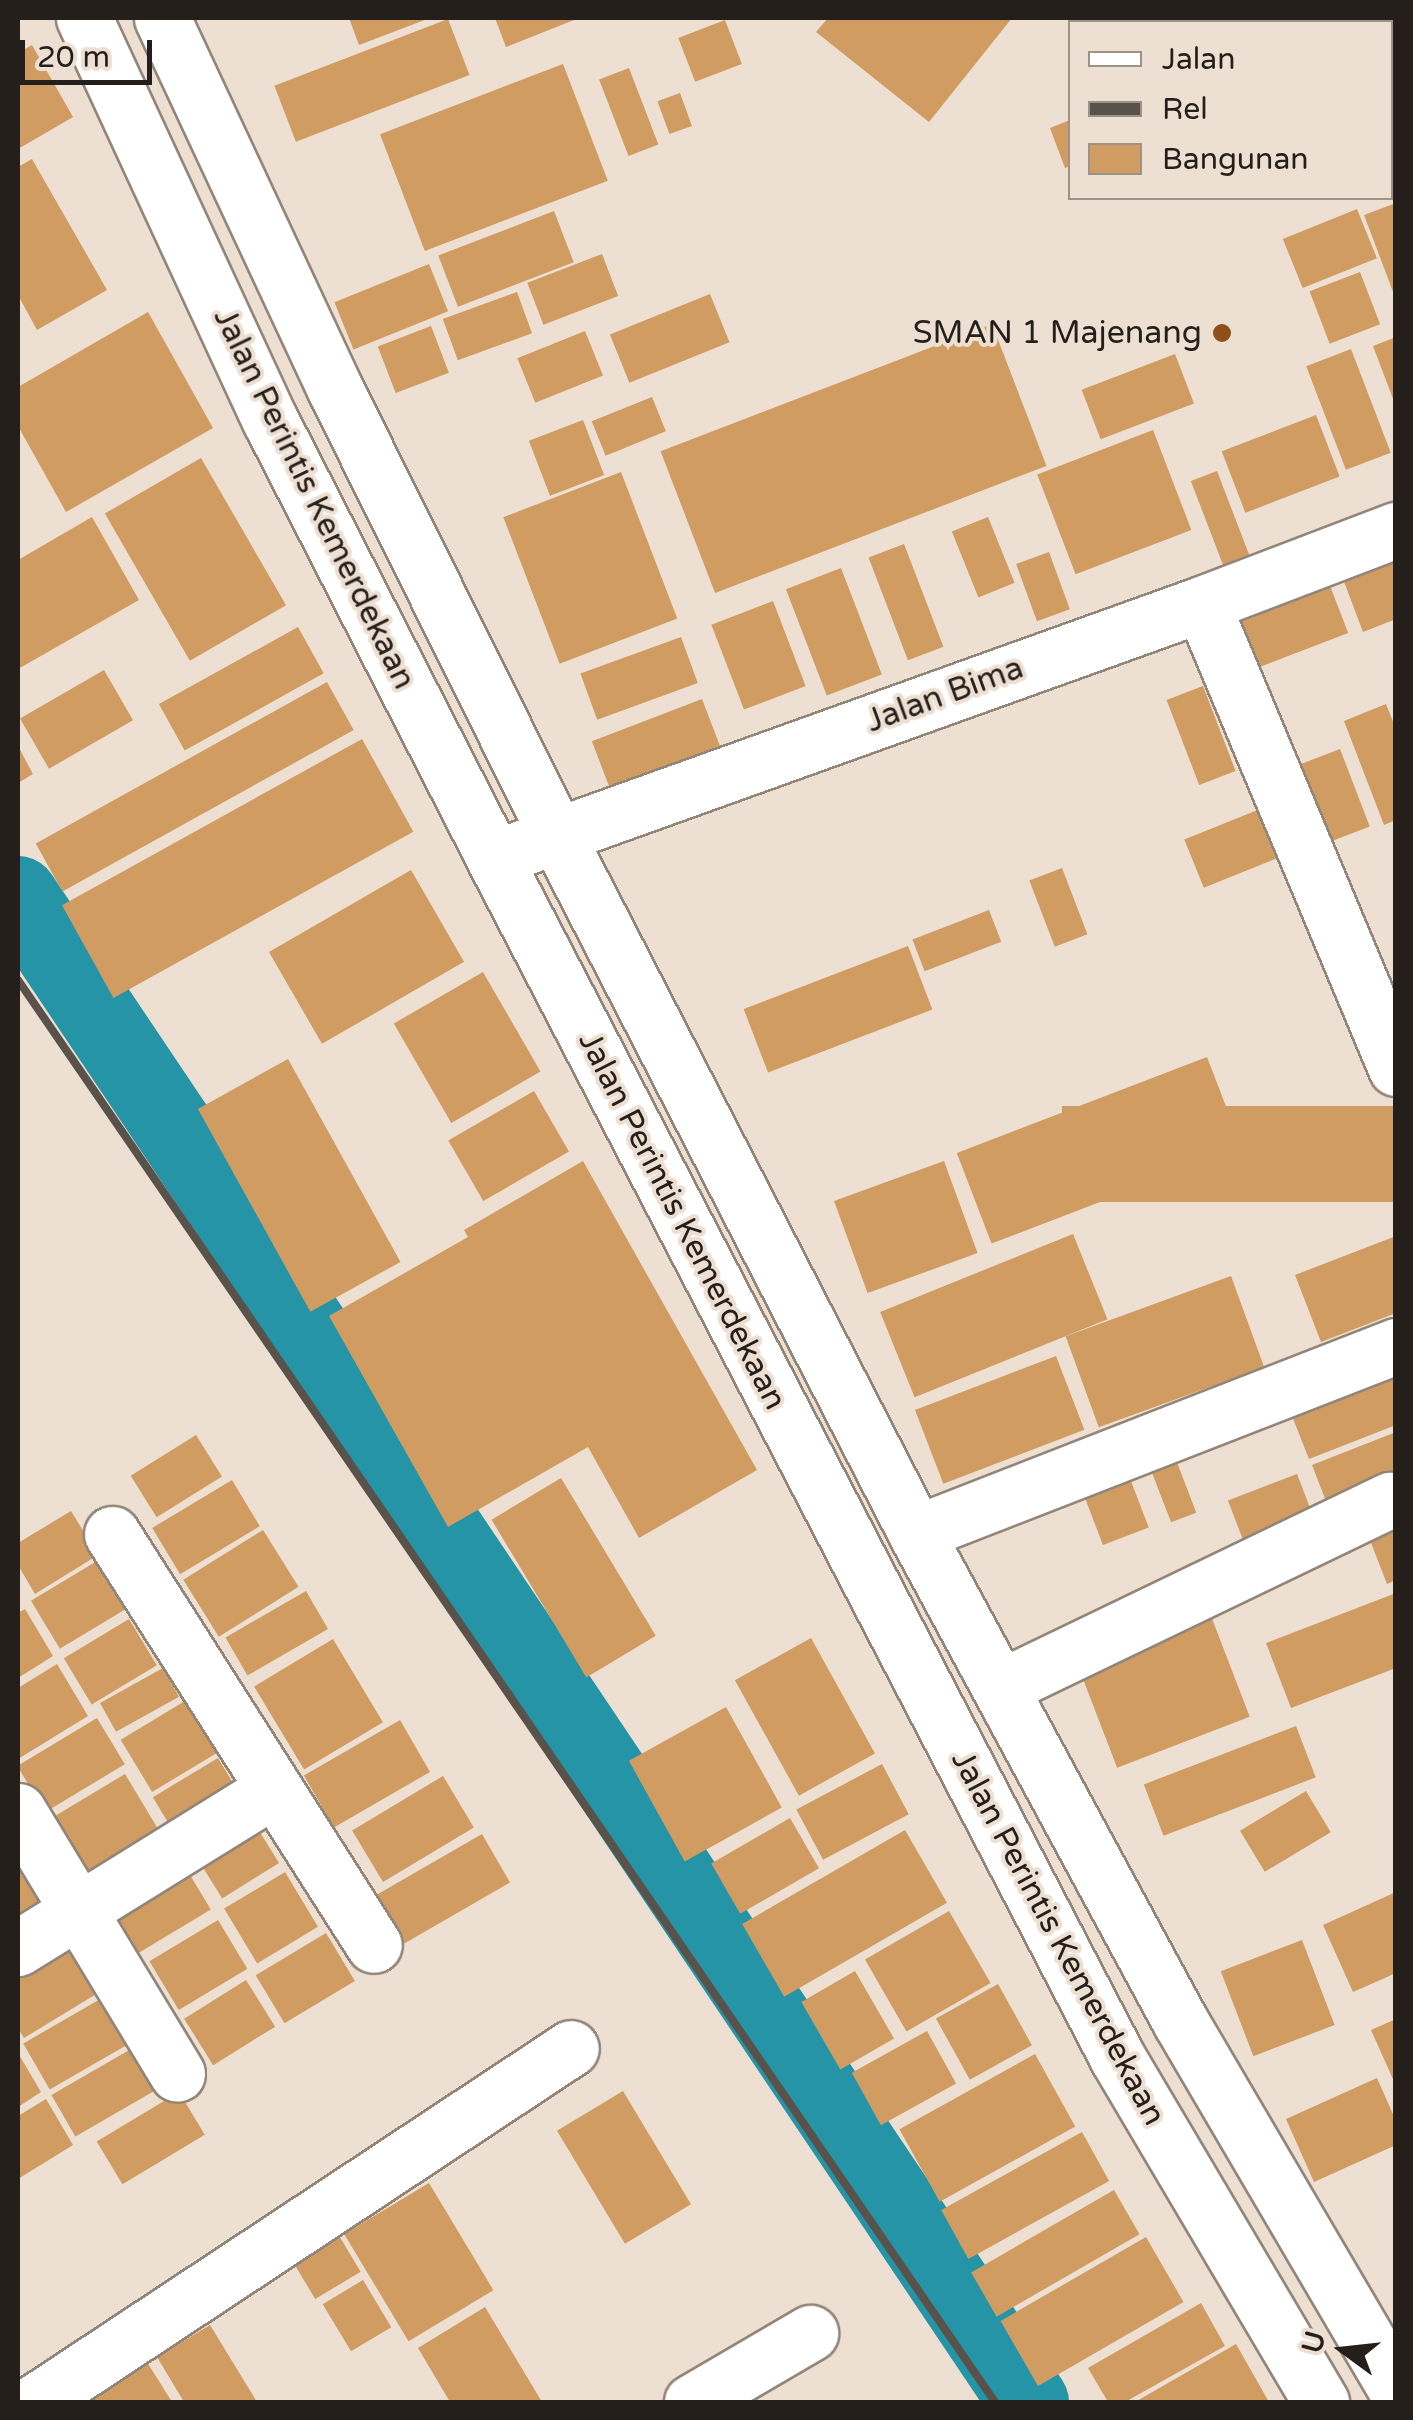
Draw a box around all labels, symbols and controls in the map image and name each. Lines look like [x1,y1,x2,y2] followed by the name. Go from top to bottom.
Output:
[25,20,158,82] scale bar
[1068,20,1393,200] legend
[37,39,110,76] text: 20 m
[1162,41,1235,78] text: Jalan
[1162,91,1208,128] text: Rel
[1162,141,1309,178] text: Bangunan
[205,302,423,696] street label: Jalan Perintis Kemerdekaan
[913,314,1202,352] place label: SMAN 1 Majenang
[1211,322,1233,344] marker: SMAN 1 Majenang
[861,649,1029,741] street label: Jalan Bima
[570,1026,794,1416] street label: Jalan Perintis Kemerdekaan
[943,1744,1173,2132] street label: Jalan Perintis Kemerdekaan
[1293,2300,1393,2400] north arrow
[1295,2328,1333,2357] text: U

